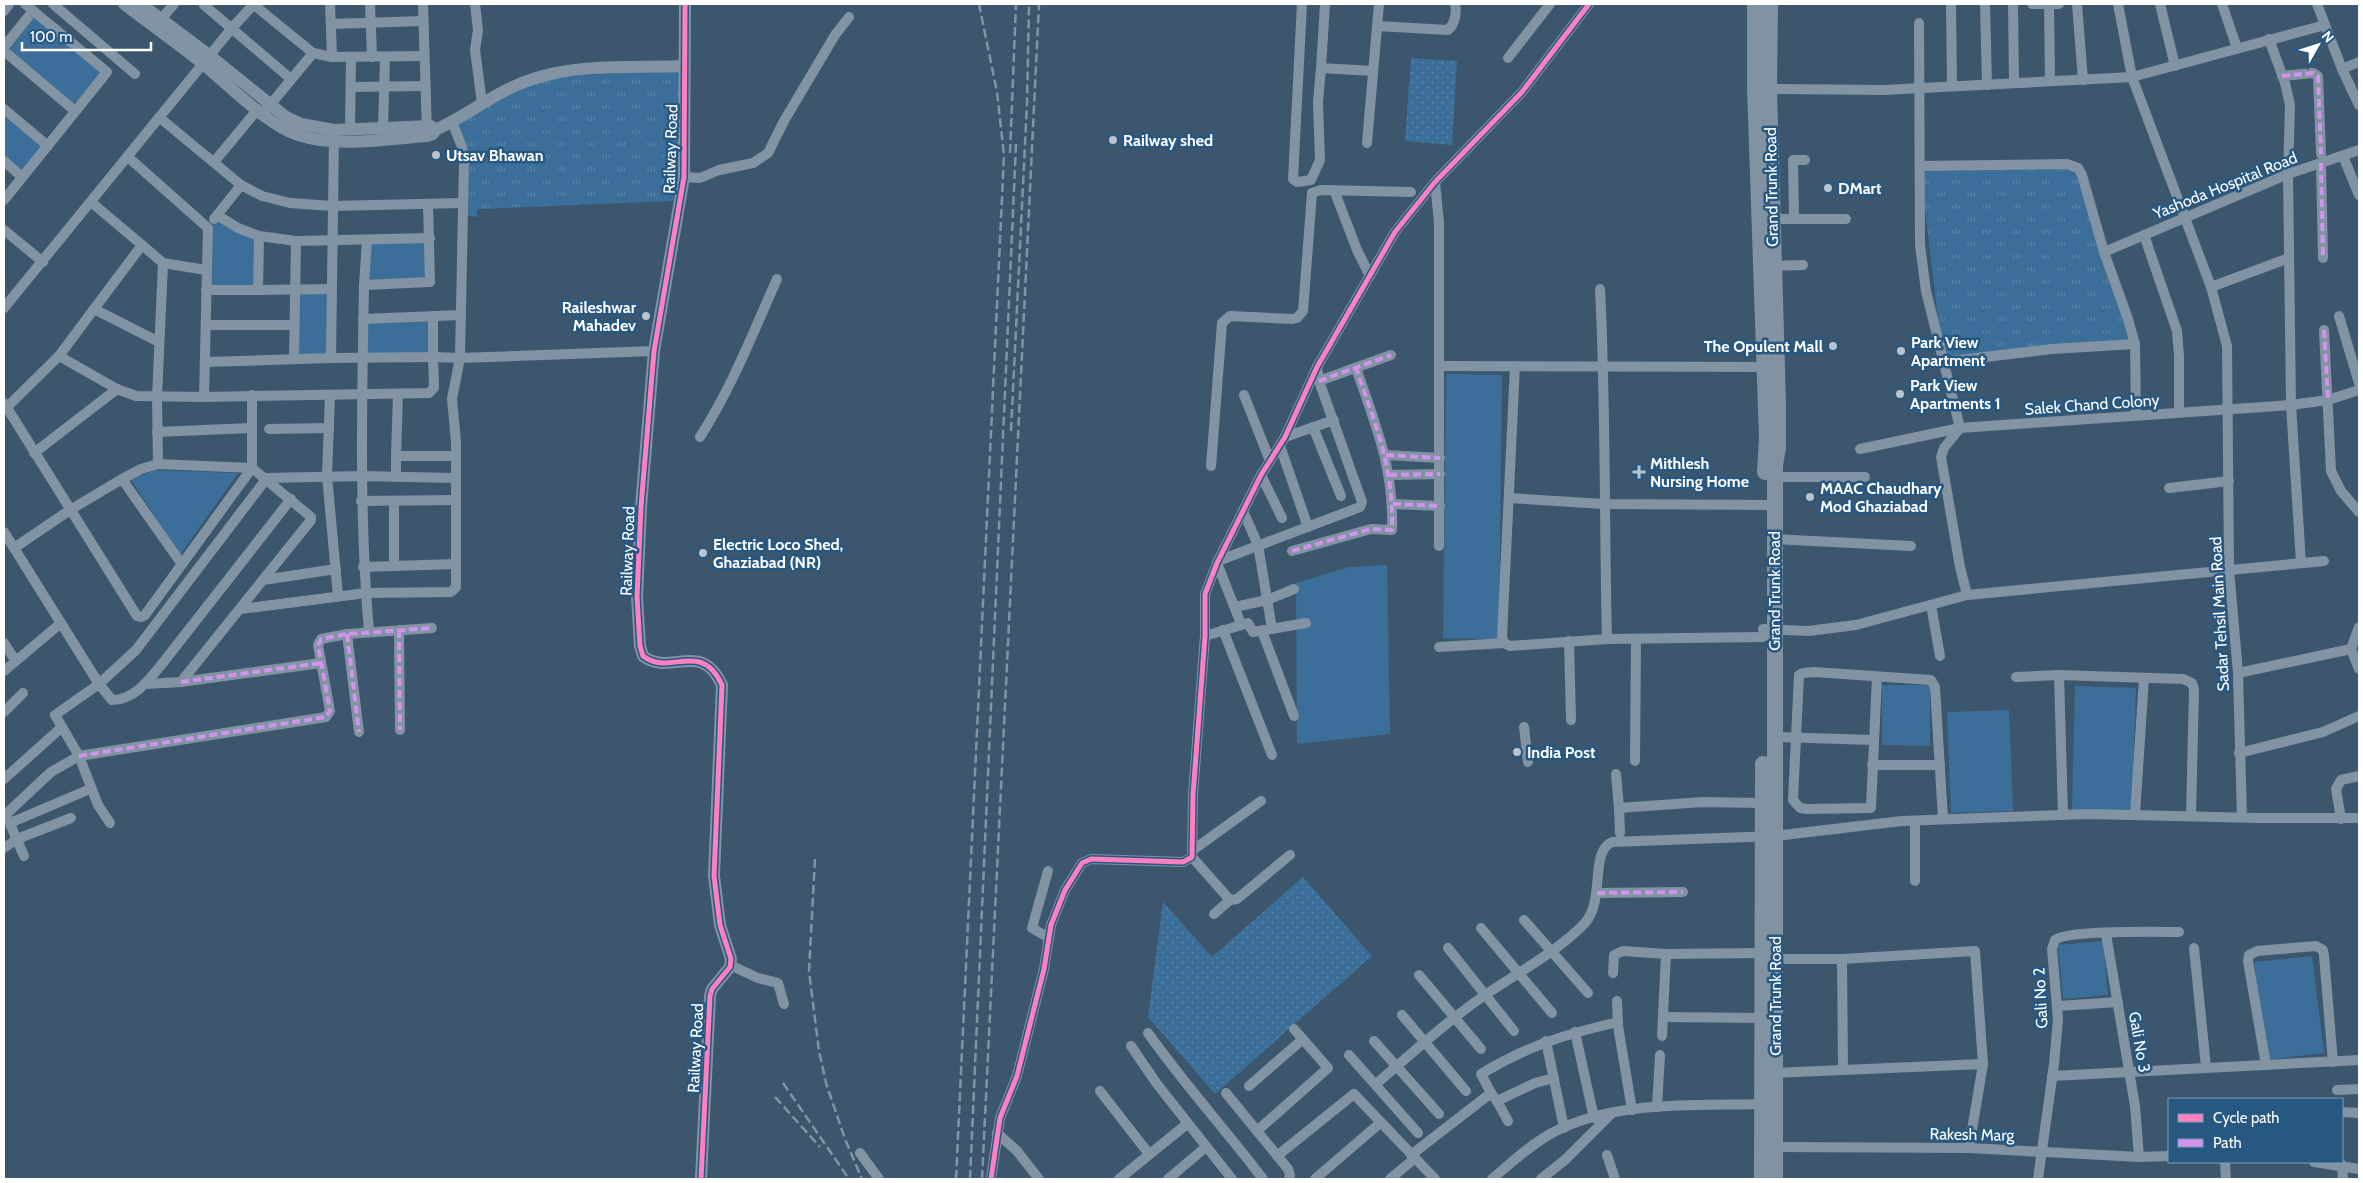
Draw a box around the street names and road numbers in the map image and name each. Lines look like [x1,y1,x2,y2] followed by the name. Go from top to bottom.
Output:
[659,104,682,194] street label: Railway Road
[1761,127,1782,247] street label: Grand Trunk Road
[2149,148,2300,223] street label: Yashoda Hospital Road
[2024,390,2160,419] street label: Salek Chand Colony
[616,506,639,596] street label: Railway Road
[1765,531,1784,651] street label: Grand Trunk Road
[2206,536,2233,692] street label: Sadar Tehsil Main Road
[1766,936,1785,1056] street label: Grand Trunk Road
[2029,967,2052,1029] street label: Gali No 2
[684,1003,707,1093] street label: Railway Road
[2125,1010,2154,1074] street label: Gali No 3
[1930,1124,2016,1145] street label: Rakesh Marg

